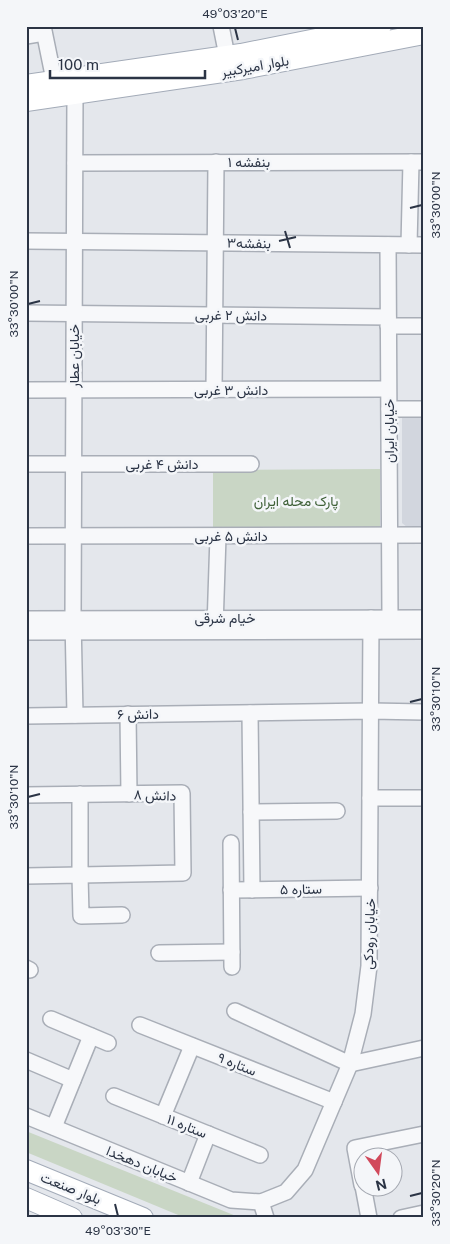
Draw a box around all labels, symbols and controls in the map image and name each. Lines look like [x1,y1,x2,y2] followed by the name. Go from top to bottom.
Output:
[202,7,268,21] text: 49°03'20"E
[50,48,205,80] scale bar
[219,52,290,81] street label: بلوار امیرکبیر
[58,56,99,73] text: 100 m
[228,154,270,171] street label: بنفشه ۱
[429,171,443,239] text: 33°30'00"N
[227,235,271,252] street label: بنفشه۳
[7,270,21,338] text: 33°30'00"N
[195,306,268,325] street label: دانش ۲ غربی
[66,324,83,389] street label: خیابان عطار
[194,382,268,399] street label: دانش ۳ غربی
[381,399,398,463] street label: خیابان ایران
[126,456,199,473] street label: دانش ۴ غربی
[254,493,338,511] park label: پارک محله ایران
[194,528,268,545] street label: دانش ۵ غربی
[195,610,255,627] street label: خیام شرقی
[429,667,443,731] text: 33°30'10"N
[117,706,159,723] street label: دانش ۶
[7,765,21,829] text: 33°30'10"N
[133,786,177,805] street label: دانش ۸
[280,881,322,898] street label: ستاره ۵
[360,898,379,970] street label: خیابان رودکی
[215,1049,259,1080] street label: ستاره ۹
[164,1111,209,1142] street label: ستاره ۱۱
[104,1142,180,1186] street label: خیابان دهخدا
[352,1146,402,1196] north arrow
[429,1159,443,1227] text: 33°30'20"N
[38,1169,104,1208] street label: بلوار صنعت
[374,1176,388,1194] text: N
[85,1224,151,1238] text: 49°03'30"E

